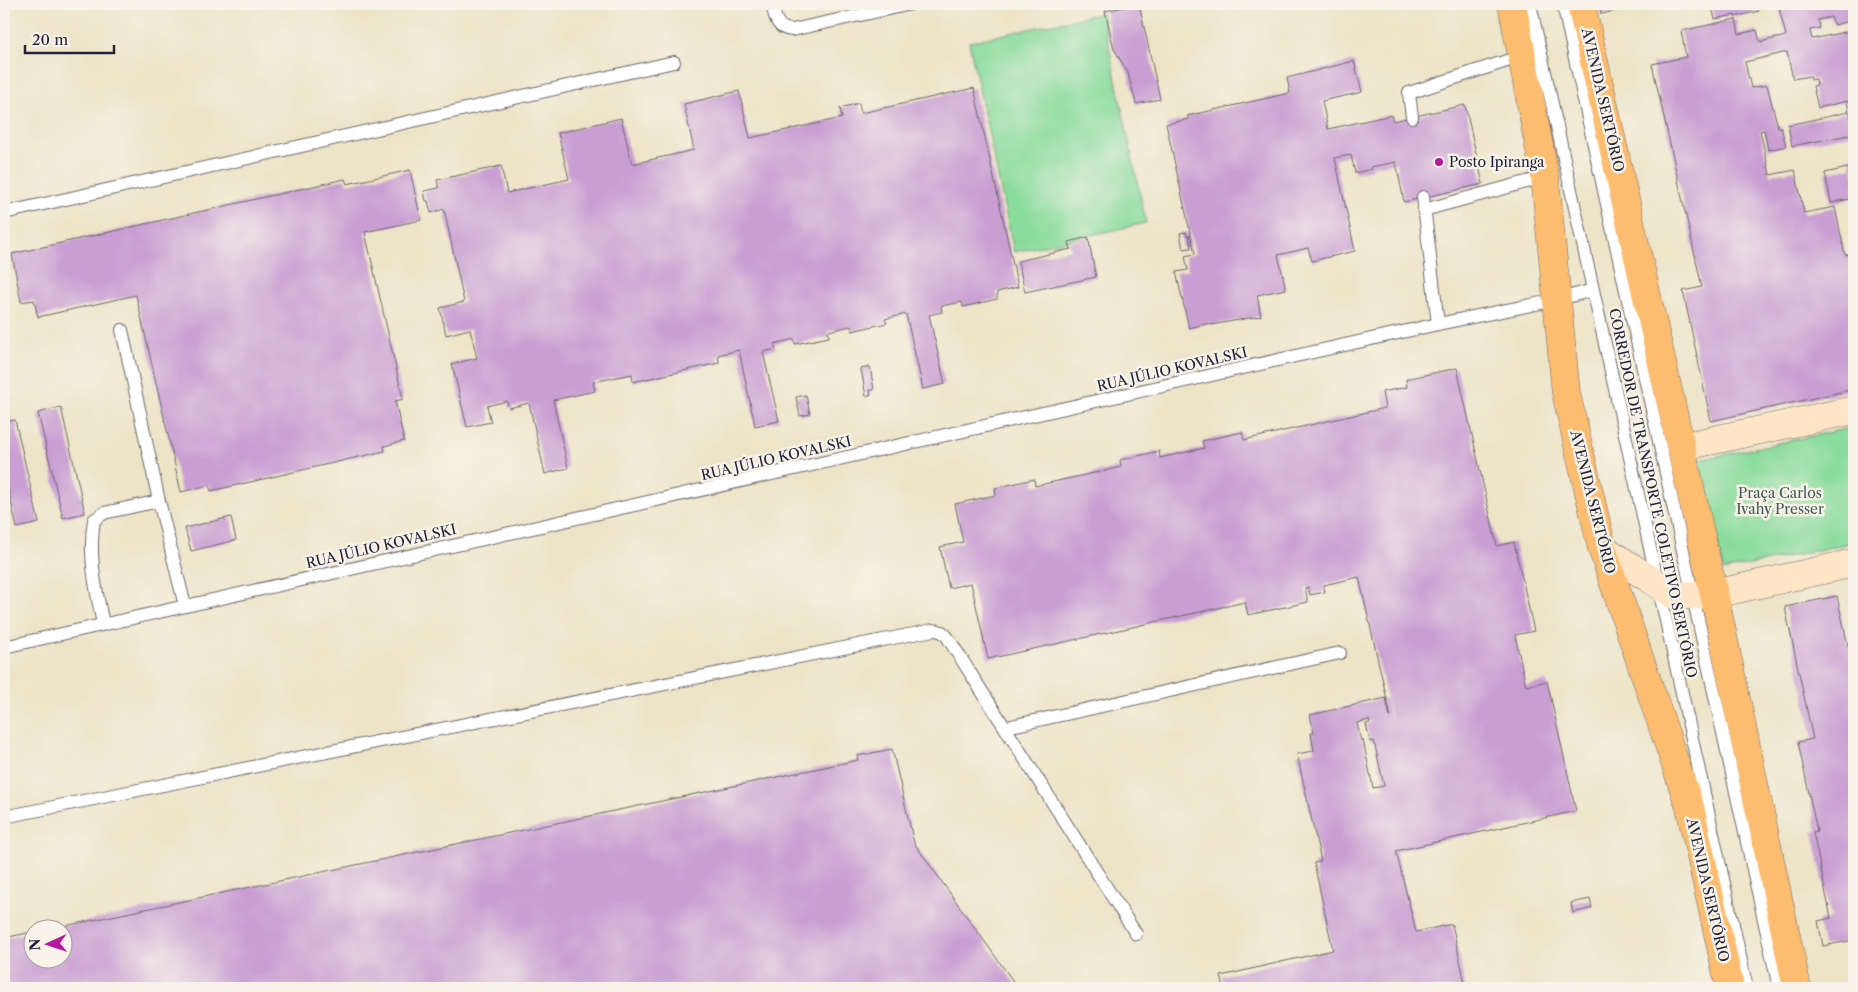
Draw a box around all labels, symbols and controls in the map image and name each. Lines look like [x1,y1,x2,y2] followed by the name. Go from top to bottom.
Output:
[25,22,114,54] scale bar
[1577,25,1629,174] street label: AVENIDA SERTÓRIO
[32,30,68,49] text: 20 m
[1449,153,1545,171] place label: Posto Ipiranga
[1433,156,1445,168] marker: Posto Ipiranga
[1605,306,1702,679] street label: CORREDOR DE TRANSPORTE COLETIVO SERTÓRIO
[1095,342,1249,395] street label: RUA JÚLIO KOVALSKI
[1566,427,1621,576] street label: AVENIDA SERTÓRIO
[699,431,853,484] street label: RUA JÚLIO KOVALSKI
[1736,484,1824,518] park label: Praça Carlos Ivahy Presser
[304,519,458,572] street label: RUA JÚLIO KOVALSKI
[1682,815,1734,964] street label: AVENIDA SERTÓRIO
[22,920,72,970] north arrow
[26,938,44,951] text: N

